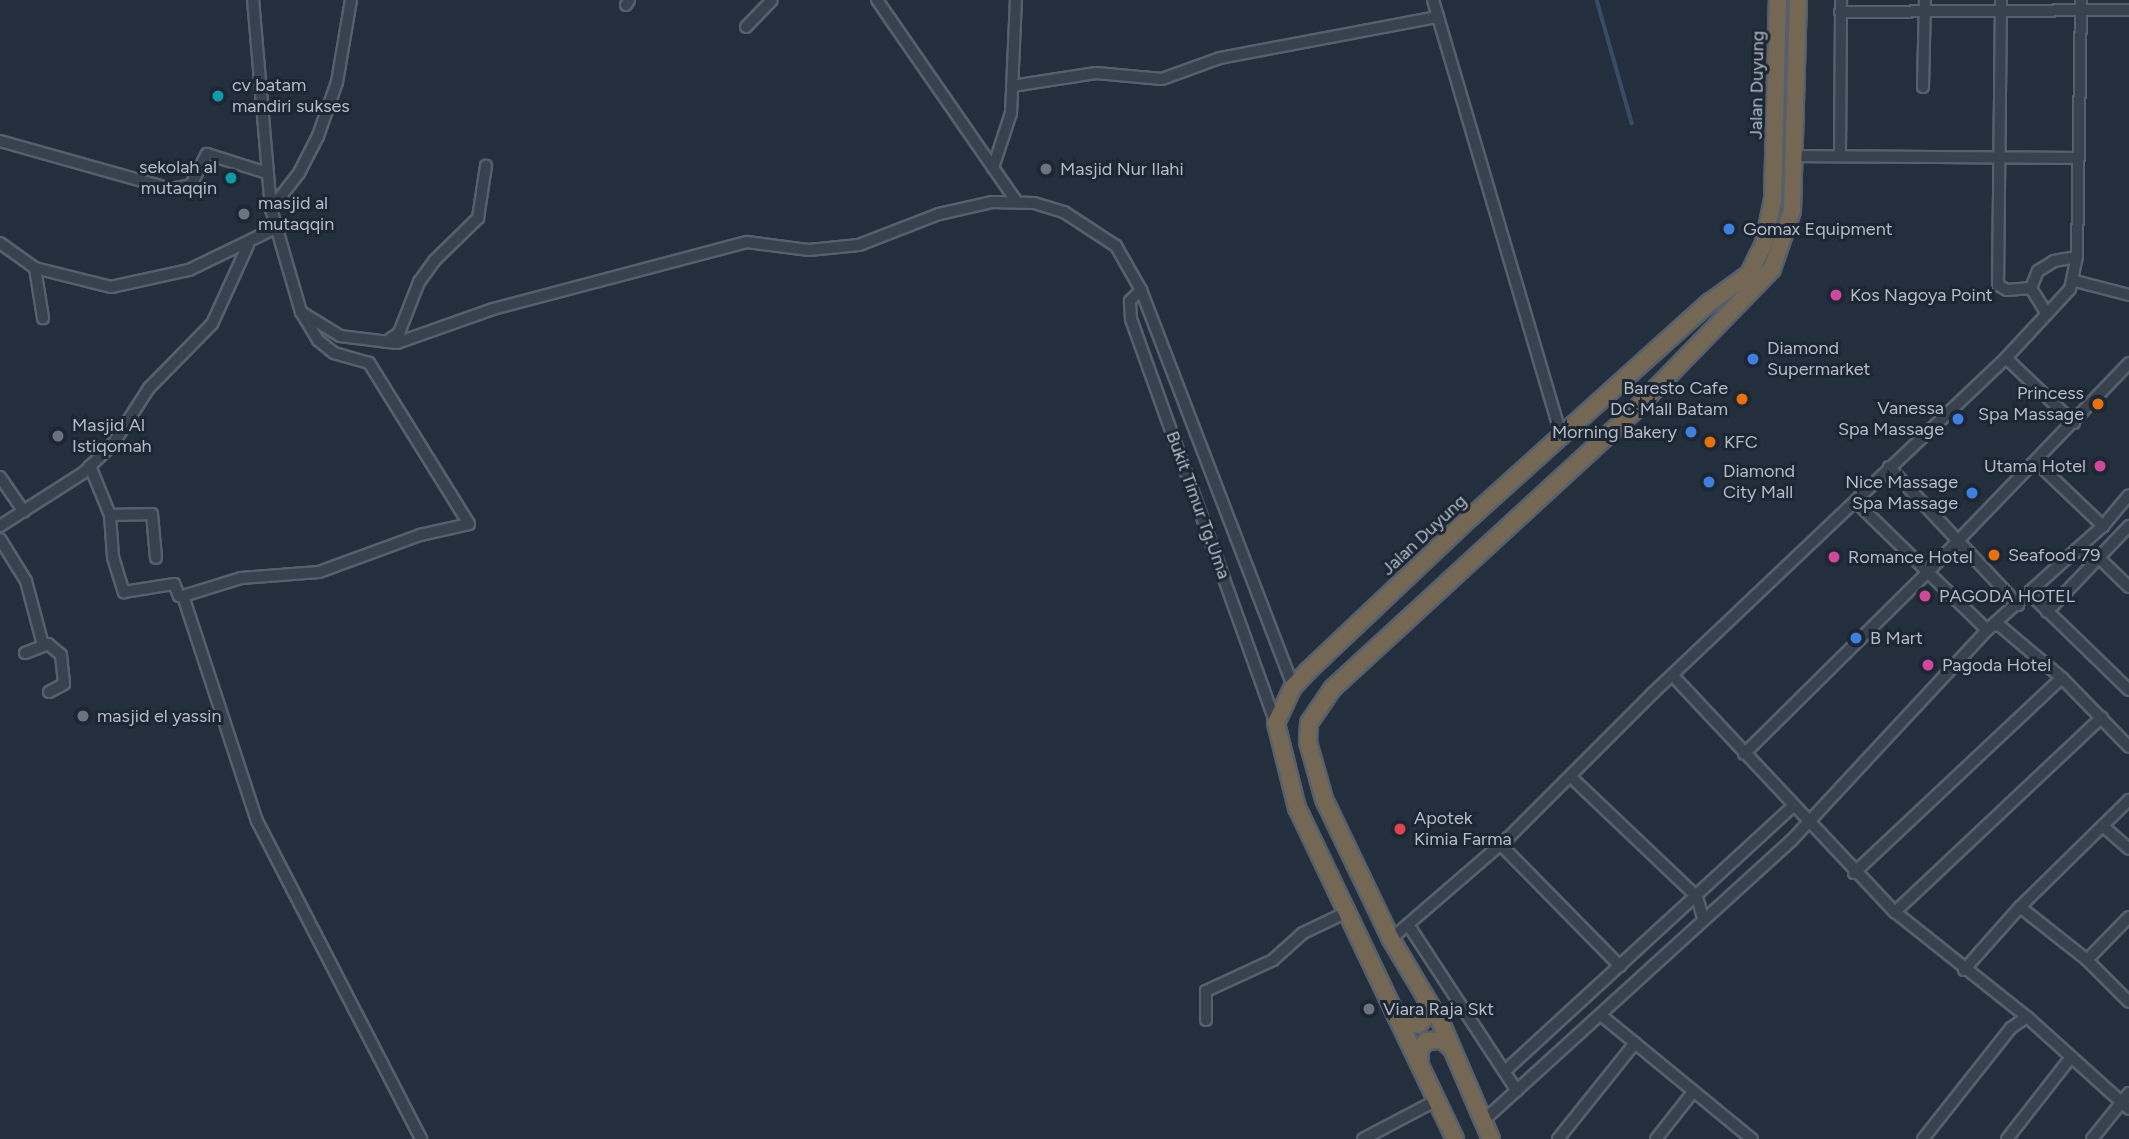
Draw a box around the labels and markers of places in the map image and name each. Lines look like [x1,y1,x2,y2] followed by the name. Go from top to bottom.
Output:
[232,75,350,118] place label: cv batam mandiri sukses
[210,88,226,104] marker: cv batam mandiri sukses
[139,157,217,200] place label: sekolah al mutaqqin
[1060,158,1184,180] place label: Masjid Nur Ilahi
[1038,161,1054,177] marker: Masjid Nur Ilahi
[223,170,239,186] marker: sekolah al mutaqqin
[258,193,334,235] place label: masjid al mutaqqin
[236,206,252,222] marker: masjid al mutaqqin
[1743,218,1893,240] place label: Gomax Equipment
[1721,221,1737,237] marker: Gomax Equipment
[1850,284,1993,306] place label: Kos Nagoya Point
[1828,287,1844,303] marker: Kos Nagoya Point
[1767,338,1870,380] place label: Diamond Supermarket
[1745,351,1761,367] marker: Diamond Supermarket
[1610,378,1728,420] place label: Baresto Cafe DC Mall Batam
[1978,383,2084,426] place label: Princess Spa Massage
[1734,391,1750,407] marker: Baresto Cafe DC Mall Batam
[2090,396,2106,412] marker: Princess Spa Massage
[1838,398,1944,440] place label: Vanessa Spa Massage
[1950,411,1966,427] marker: Vanessa Spa Massage
[72,415,152,458] place label: Masjid Al Istiqomah
[1552,421,1677,443] place label: Morning Bakery
[1683,424,1699,440] marker: Morning Bakery
[50,428,66,444] marker: Masjid Al Istiqomah
[1724,431,1758,453] place label: KFC
[1702,434,1718,450] marker: KFC
[1984,455,2086,477] place label: Utama Hotel
[2092,458,2108,474] marker: Utama Hotel
[1723,461,1795,504] place label: Diamond City Mall
[1845,472,1958,514] place label: Nice Massage Spa Massage
[1701,474,1717,490] marker: Diamond City Mall
[1964,485,1980,501] marker: Nice Massage Spa Massage
[2008,544,2100,566] place label: Seafood 79
[1848,546,1973,568] place label: Romance Hotel
[1986,547,2002,563] marker: Seafood 79
[1826,549,1842,565] marker: Romance Hotel
[1939,585,2075,607] place label: PAGODA HOTEL
[1917,588,1933,604] marker: PAGODA HOTEL
[1870,627,1923,649] place label: B Mart
[1848,630,1864,646] marker: B Mart
[1942,654,2051,676] place label: Pagoda Hotel
[1920,657,1936,673] marker: Pagoda Hotel
[97,705,222,727] place label: masjid el yassin
[75,708,91,724] marker: masjid el yassin
[1414,808,1512,850] place label: Apotek Kimia Farma
[1392,821,1408,837] marker: Apotek Kimia Farma
[1383,998,1494,1020] place label: Viara Raja Skt
[1361,1001,1377,1017] marker: Viara Raja Skt

